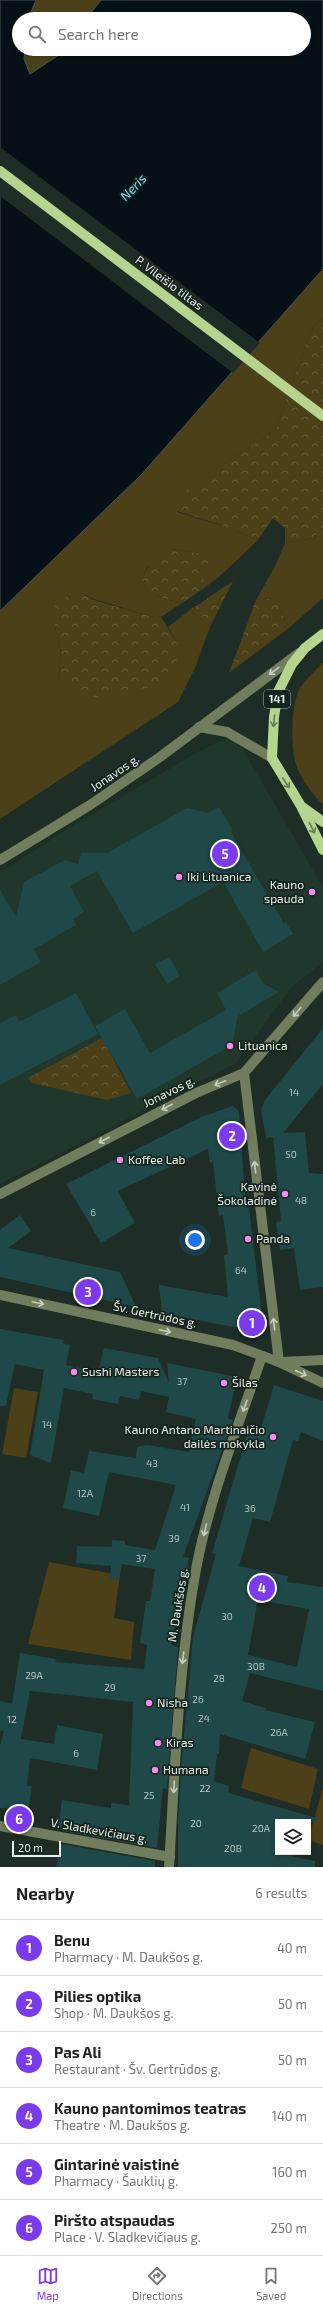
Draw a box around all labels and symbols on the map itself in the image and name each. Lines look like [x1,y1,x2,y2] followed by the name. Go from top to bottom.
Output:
[116,170,150,204] water label: Neris
[133,252,206,312] street label: P. Vileišio tiltas
[268,667,279,675] one-way arrow
[264,690,290,708] road number: 141
[270,714,277,727] one-way arrow
[87,751,141,794] street label: Jonavos g.
[282,777,290,788] one-way arrow
[309,822,316,834] one-way arrow
[212,839,238,869] pin: 5
[187,869,251,883] place label: Iki Lituanica
[174,872,184,882] marker: Iki Lituanica
[264,877,304,905] place label: Kauno spauda
[307,887,317,897] marker: Kauno spauda
[293,1006,302,1017] one-way arrow
[238,1038,288,1052] place label: Lituanica
[225,1041,235,1051] marker: Lituanica
[140,1073,197,1110] street label: Jonavos g.
[214,1079,226,1087] one-way arrow
[289,1086,299,1098] house number: 14
[161,1104,173,1112] one-way arrow
[219,1121,245,1151] pin: 2
[98,1137,110,1144] one-way arrow
[285,1148,297,1160] house number: 50
[128,1152,185,1166] place label: Koffee Lab
[115,1155,125,1165] marker: Koffee Lab
[251,1161,259,1174] one-way arrow
[217,1179,277,1207] place label: Kavinė Šokoladinė
[280,1189,290,1199] marker: Kavinė Šokoladinė
[295,1194,307,1206] house number: 48
[90,1206,96,1218] house number: 6
[185,1230,205,1250] your location
[256,1231,290,1245] place label: Panda
[243,1234,253,1244] marker: Panda
[235,1264,247,1276] house number: 64
[75,1277,101,1307] pin: 3
[112,1298,198,1330] street label: Šv. Gertrūdos g.
[31,1300,44,1308] one-way arrow
[239,1308,265,1338] pin: 1
[270,1318,278,1331] one-way arrow
[158,1327,171,1335] one-way arrow
[82,1364,159,1378] place label: Sushi Masters
[69,1367,79,1377] marker: Sushi Masters
[294,1370,306,1377] one-way arrow
[177,1375,187,1387] house number: 37
[232,1375,258,1389] place label: Šilas
[219,1378,229,1388] marker: Šilas
[241,1400,249,1412] one-way arrow
[42,1418,52,1430] house number: 14
[125,1422,265,1450] place label: Kauno Antano Martinaičio dailės mokykla
[268,1432,278,1442] marker: Kauno Antano Martinaičio dailės mokykla
[146,1457,158,1469] house number: 43
[77,1487,94,1499] house number: 12A
[180,1501,190,1513] house number: 41
[244,1502,256,1514] house number: 36
[201,1523,209,1536] one-way arrow
[168,1532,180,1544] house number: 39
[136,1552,146,1564] house number: 37
[164,1567,190,1643] street label: M. Daukšos g.
[249,1573,275,1603] pin: 4
[221,1610,233,1622] house number: 30
[179,1651,187,1664] one-way arrow
[247,1660,265,1672] house number: 30B
[25,1669,44,1681] house number: 29A
[213,1672,225,1684] house number: 28
[104,1681,116,1693] house number: 29
[192,1693,204,1705] house number: 26
[157,1695,188,1709] place label: Nisha
[144,1698,154,1708] marker: Nisha
[198,1712,210,1724] house number: 24
[7,1713,17,1725] house number: 12
[270,1726,289,1738] house number: 26A
[166,1735,194,1749] place label: Kiras
[153,1738,163,1748] marker: Kiras
[73,1747,79,1759] house number: 6
[163,1762,209,1776] place label: Humana
[150,1765,160,1775] marker: Humana
[170,1780,177,1793] one-way arrow
[199,1782,211,1794] house number: 22
[144,1789,154,1801] house number: 25
[6,1804,32,1834] pin: 6
[50,1815,149,1845] street label: V. Sladkevičiaus g.
[190,1817,202,1829] house number: 20
[252,1822,271,1834] house number: 20A
[12,1839,61,1858] scale bar
[224,1842,242,1854] house number: 20B

